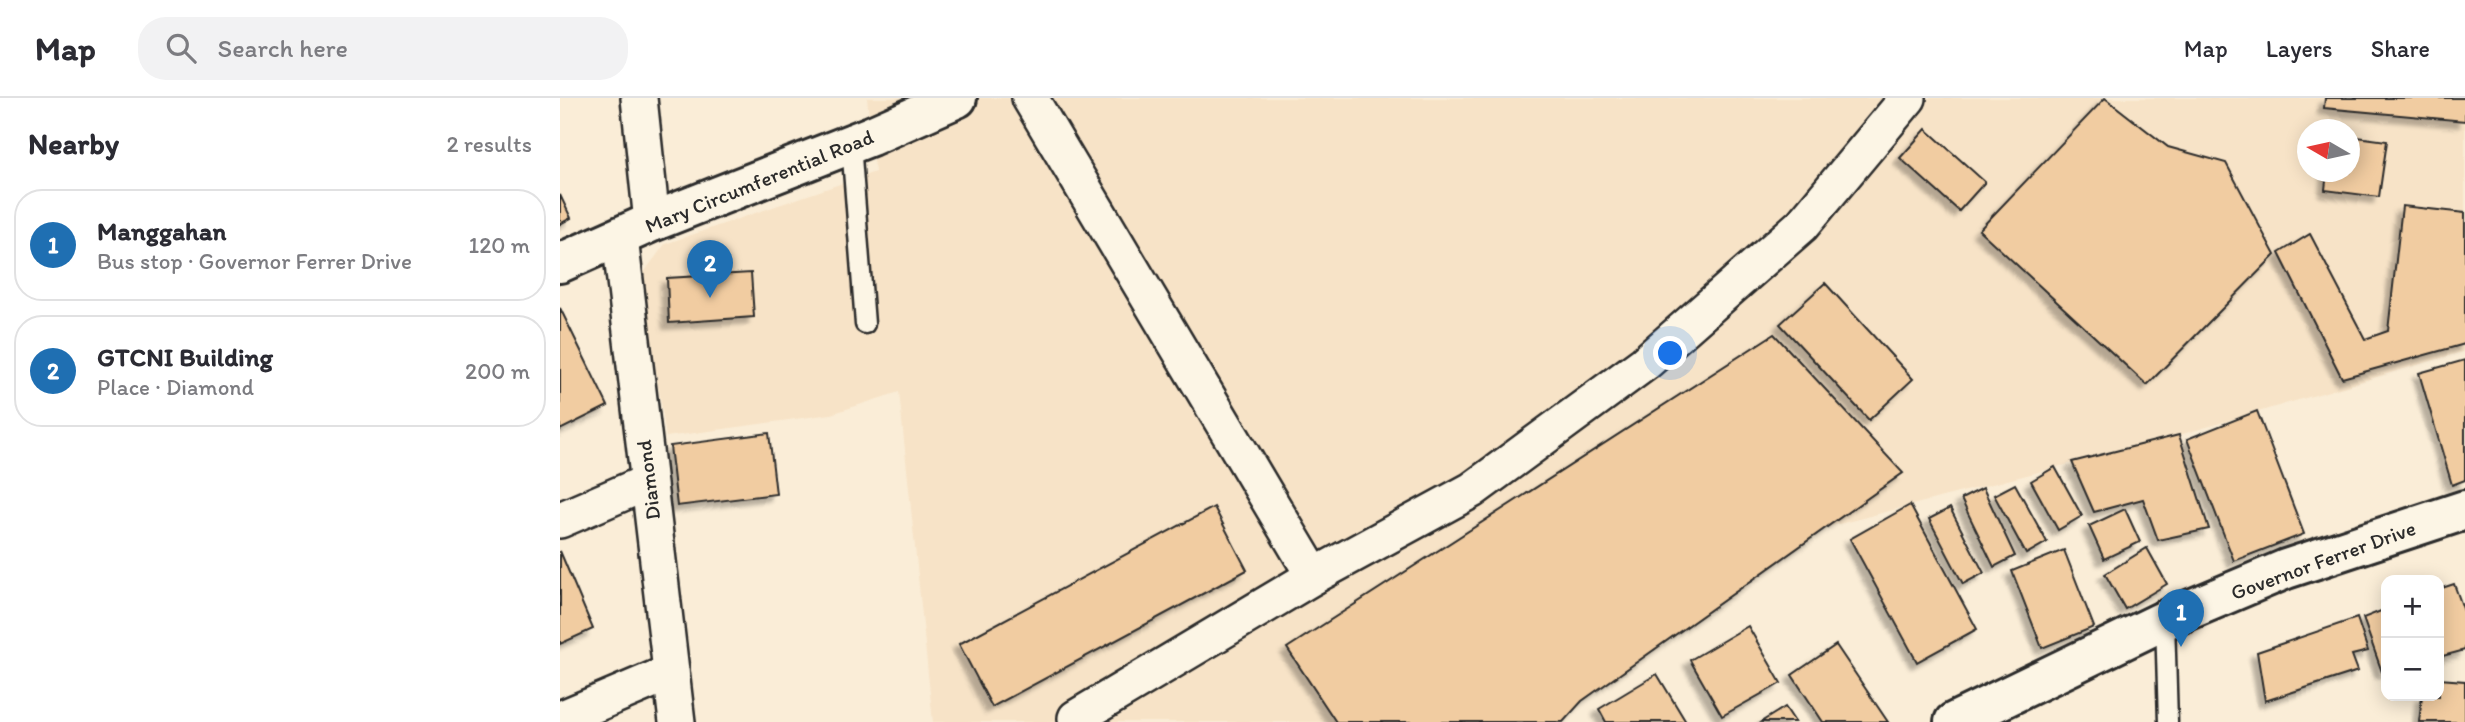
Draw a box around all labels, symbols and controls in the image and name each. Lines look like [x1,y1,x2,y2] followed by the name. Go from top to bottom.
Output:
[138,17,628,80] search box
[35,29,96,68] text: Map
[162,29,200,67] icon: search
[218,32,348,64] text: Search here
[2184,34,2228,63] text: Map
[2266,34,2333,63] text: Layers
[2371,34,2430,63] text: Share
[2297,119,2360,182] north arrow
[641,124,877,238] street label: Mary Circumferential Road
[28,125,119,162] text: Nearby
[446,130,532,158] text: 2 results
[97,215,226,247] text: Manggahan
[48,231,58,259] text: 1
[469,231,530,259] text: 120 m
[687,240,733,298] pin: 2
[97,247,412,275] text: Bus stop · Governor Ferrer Drive
[1653,336,1687,370] your location
[97,341,273,373] text: GTCNI Building
[47,357,59,385] text: 2
[465,357,530,385] text: 200 m
[97,373,254,401] text: Place · Diamond
[631,438,665,522] street label: Diamond
[2227,515,2419,605] street label: Governor Ferrer Drive
[2381,575,2444,701] map controls
[2381,575,2444,638] button: +
[2158,589,2204,647] pin: 1
[2381,638,2444,701] button: −

